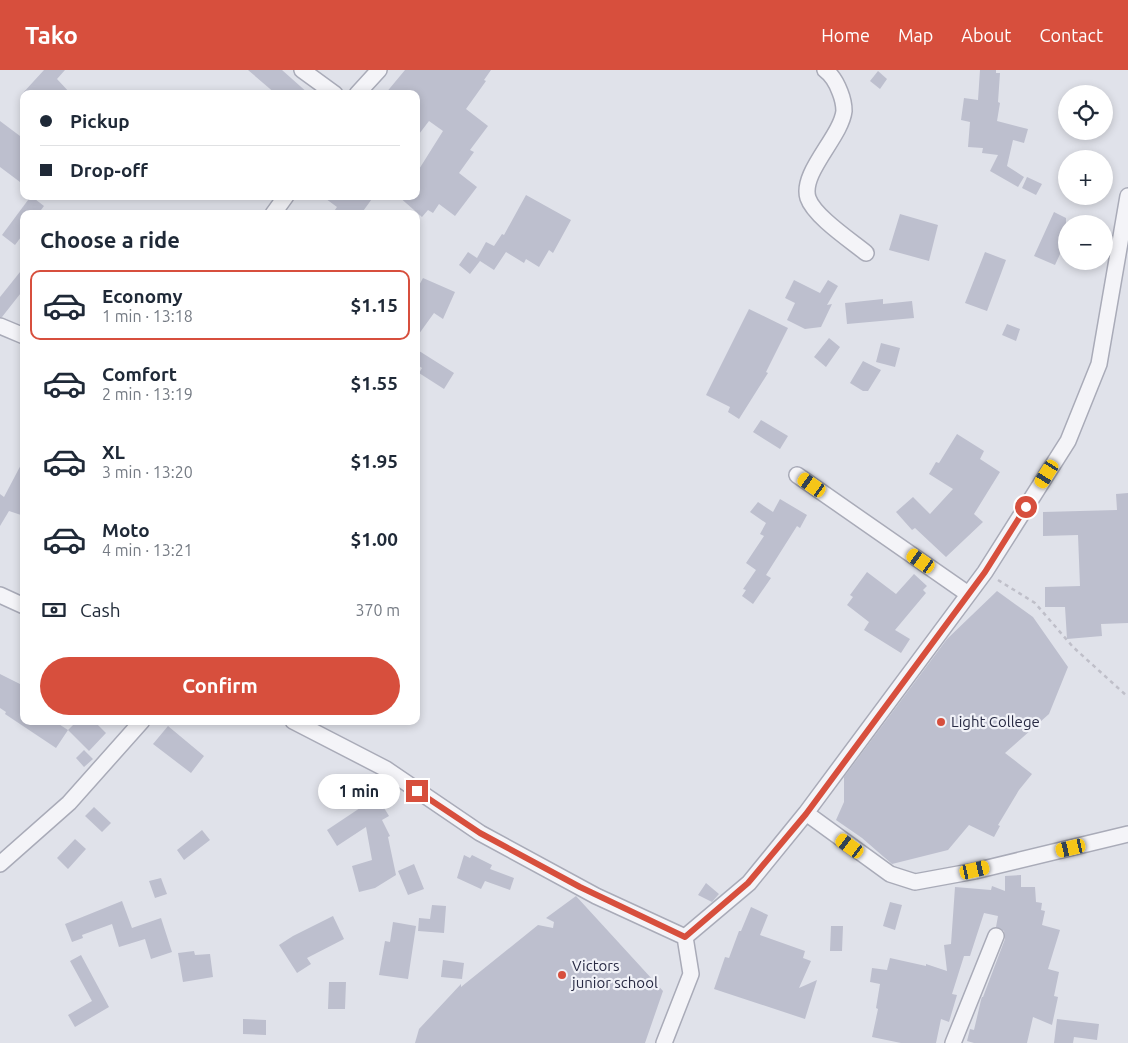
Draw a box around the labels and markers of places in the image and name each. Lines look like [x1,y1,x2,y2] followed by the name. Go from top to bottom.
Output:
[951,713,1040,730] place label: Light College
[935,716,947,728] marker: Light College
[571,957,658,991] place label: Victors junior school
[556,969,568,981] marker: Victors junior school

